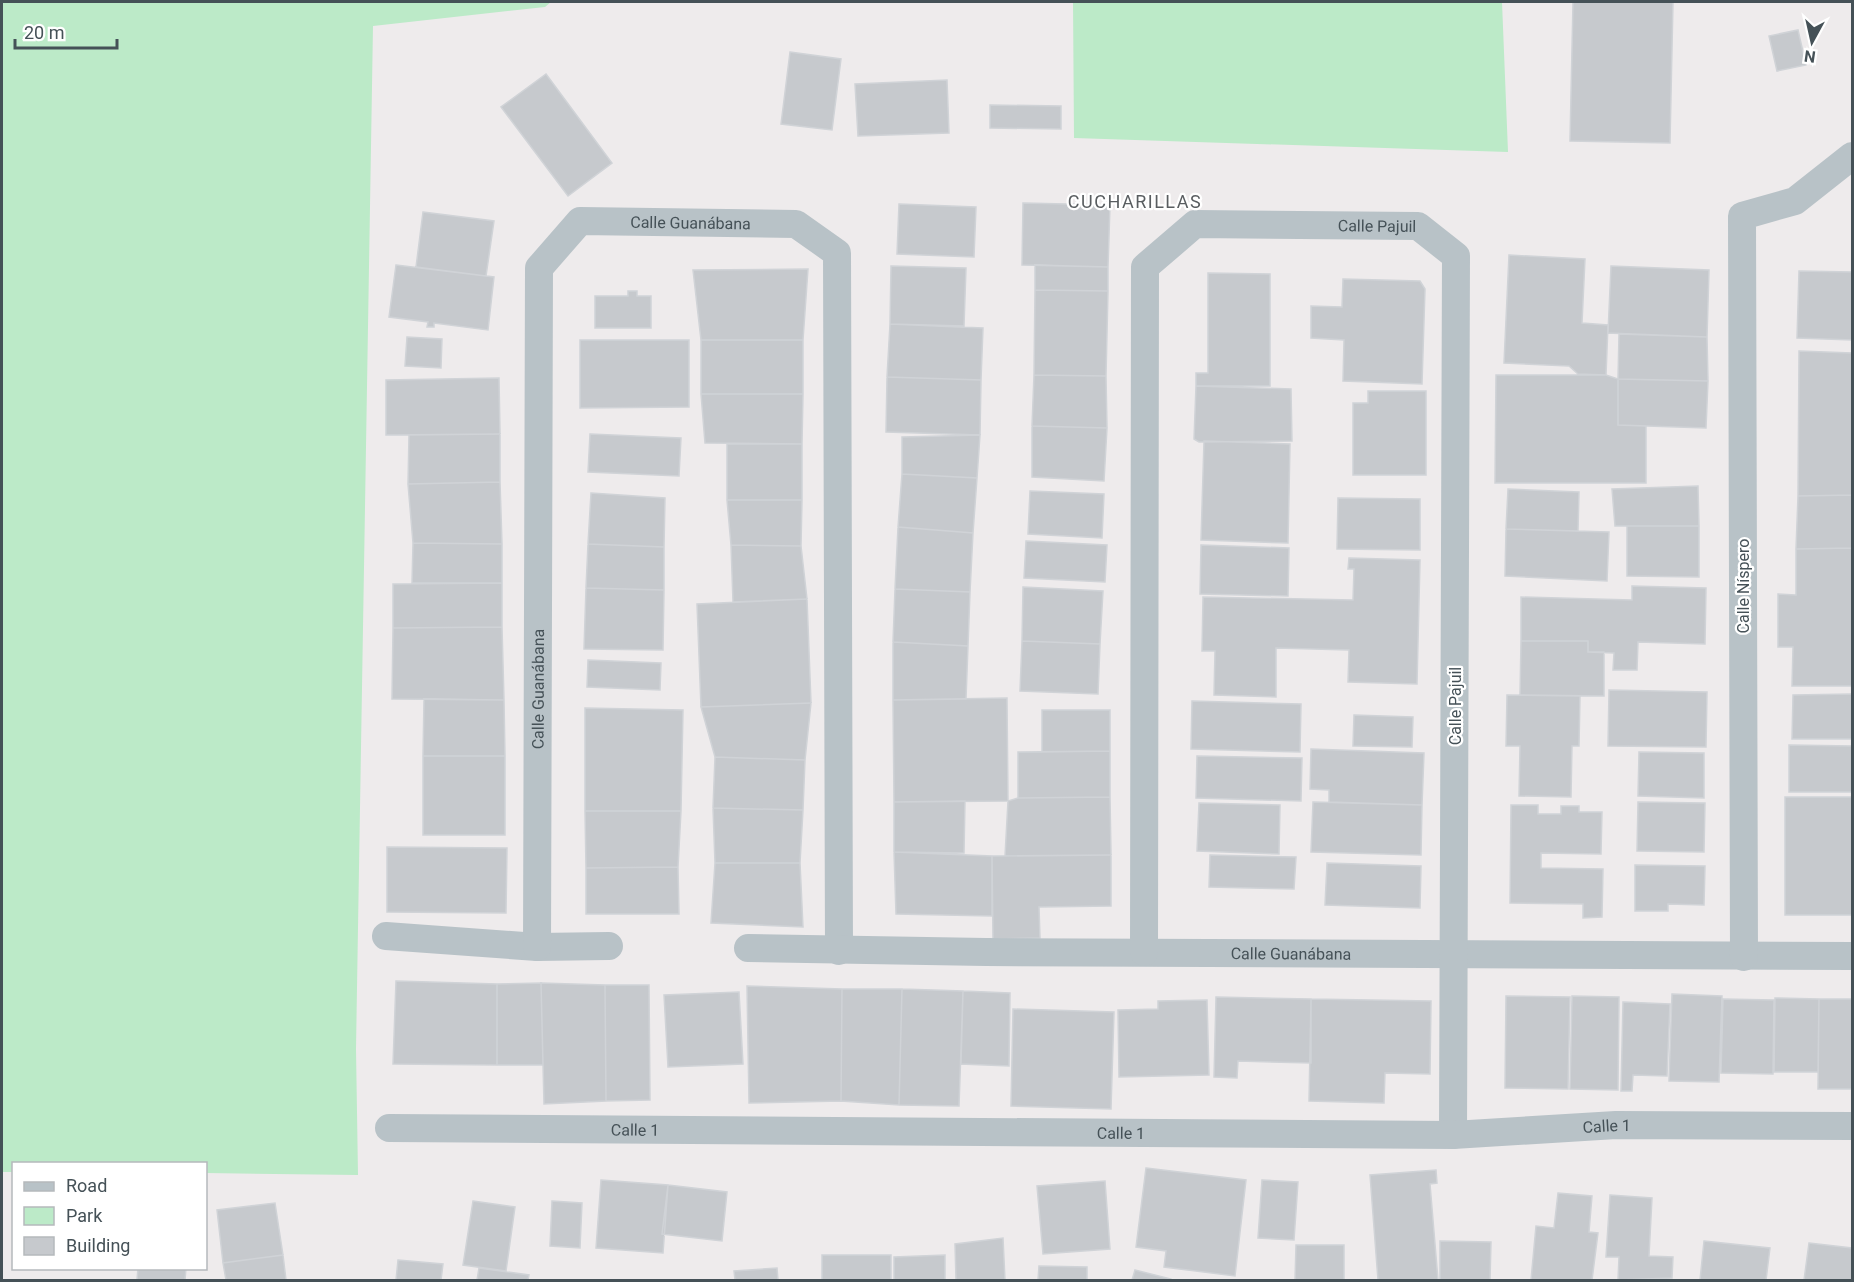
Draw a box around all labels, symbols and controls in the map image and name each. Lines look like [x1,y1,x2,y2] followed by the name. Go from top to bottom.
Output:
[15,12,117,50] scale bar
[1782,12,1842,72] north arrow
[24,22,64,43] text: 20 m
[1803,46,1817,67] text: N
[1068,191,1202,212] district label: CUCHARILLAS
[630,212,751,233] street label: Calle Guanábana
[1338,216,1416,235] street label: Calle Pajuil
[1734,539,1753,633] street label: Calle Níspero
[528,629,547,749] street label: Calle Guanábana
[1446,667,1465,745] street label: Calle Pajuil
[1231,944,1351,963] street label: Calle Guanábana
[1582,1115,1631,1137] street label: Calle 1
[611,1120,659,1139] street label: Calle 1
[1097,1123,1145,1142] street label: Calle 1
[12,1162,207,1270] legend
[66,1175,107,1196] text: Road
[66,1205,103,1226] text: Park
[66,1235,130,1256] text: Building

